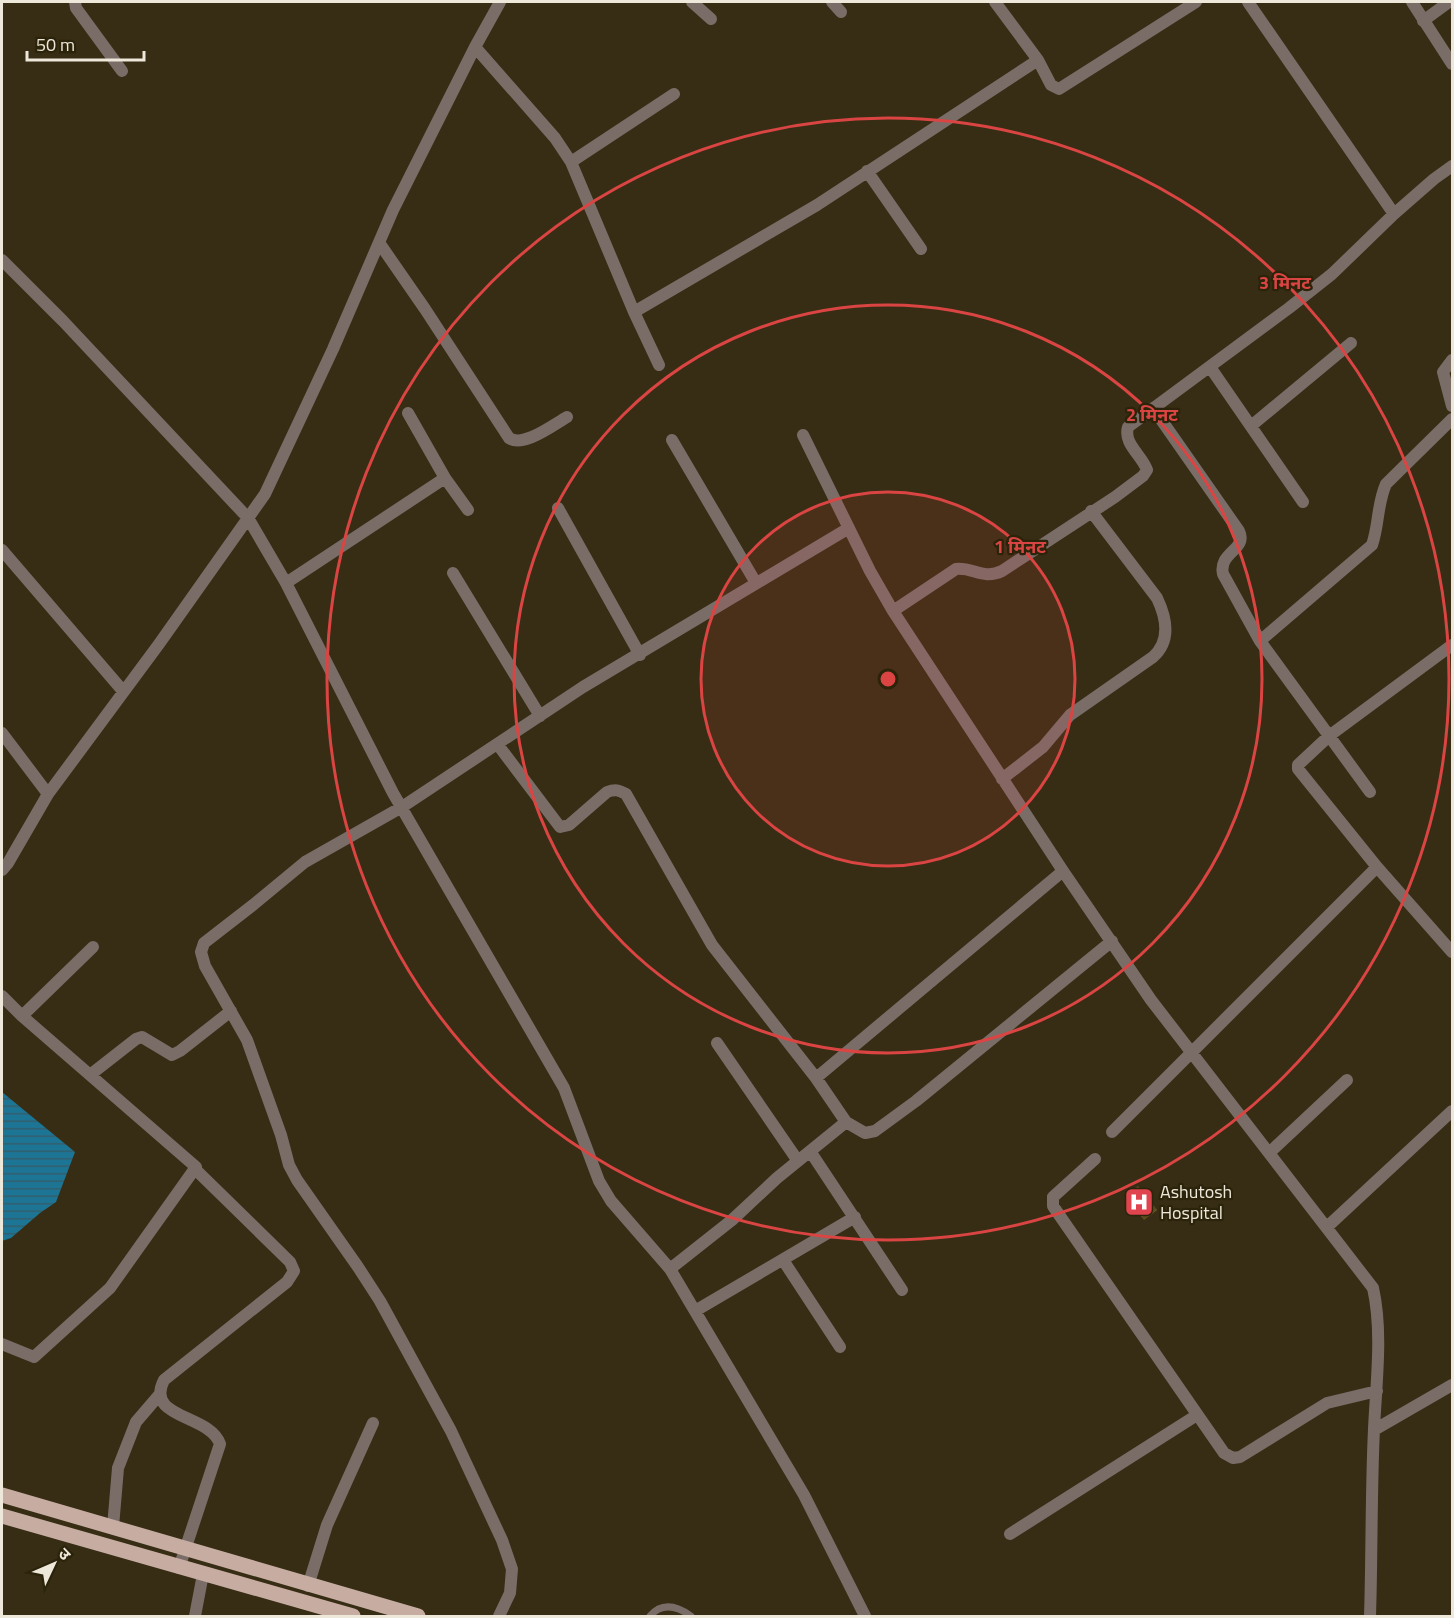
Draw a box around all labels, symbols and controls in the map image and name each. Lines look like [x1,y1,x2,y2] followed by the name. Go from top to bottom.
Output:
[27,24,144,62] scale bar
[36,31,75,58] text: 50 m
[1259,269,1311,296] text: 3 मिनट
[1126,401,1178,428] text: 2 मिनट
[994,533,1046,560] text: 1 मिनट
[878,669,898,689] centre of rings
[1160,1178,1232,1226] place label: Ashutosh Hospital
[1123,1186,1155,1218] hospital icon: Ashutosh Hospital
[24,1534,84,1594] north arrow
[53,1542,77,1566] text: उ

